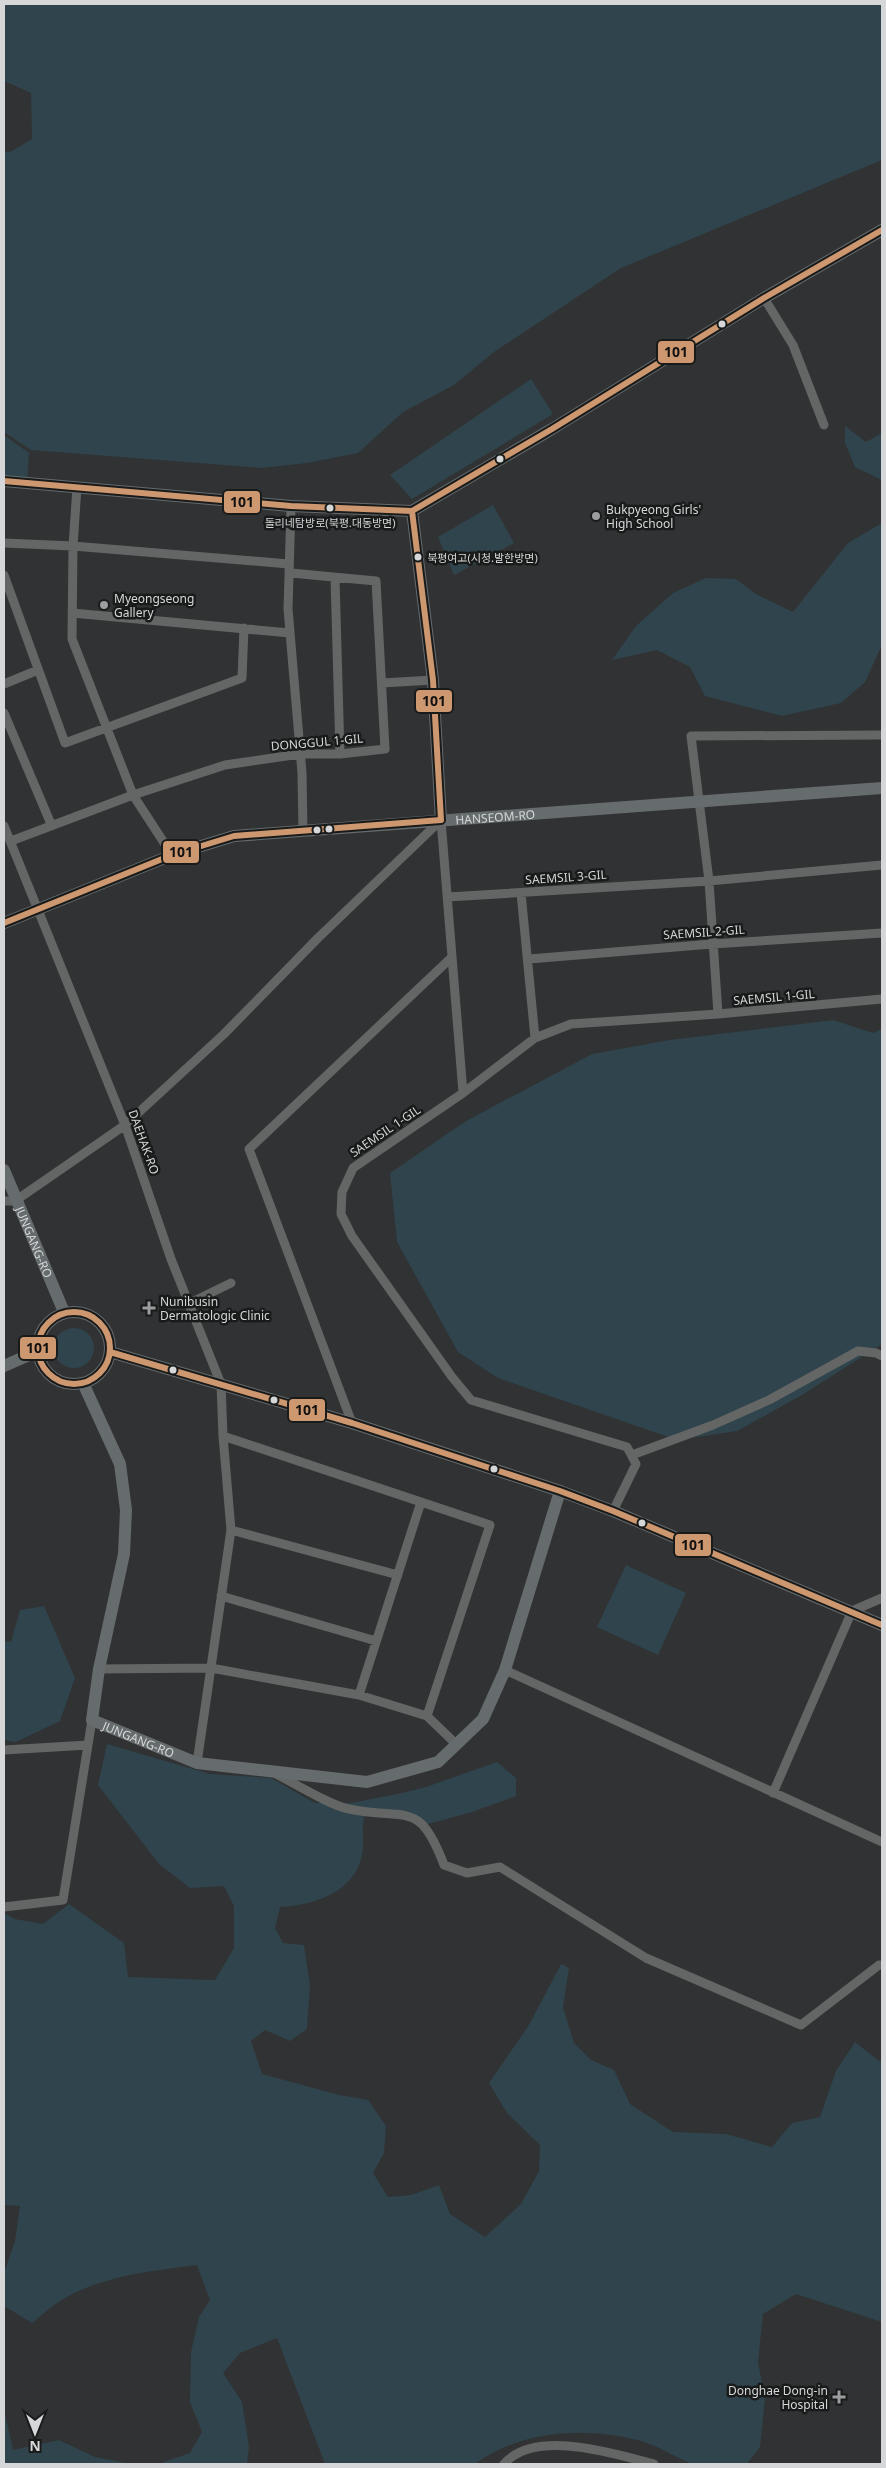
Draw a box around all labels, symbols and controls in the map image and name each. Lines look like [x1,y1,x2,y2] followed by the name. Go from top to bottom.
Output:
[717,319,727,329] unlabelled marker
[657,340,695,364] line badge: 101
[664,342,688,361] text: 101
[495,454,505,464] unlabelled marker
[223,490,261,514] line badge: 101
[230,492,254,511] text: 101
[606,501,701,532] place label: Bukpyeong Girls' High School
[325,503,335,513] marker: 돌리네탐방로(북평.대동방면)
[590,510,602,522] marker: Bukpyeong Girls' High School
[265,515,396,530] place label: 돌리네탐방로(북평.대동방면)
[427,550,538,565] place label: 북평여고(시청.발한방면)
[413,552,423,562] marker: 북평여고(시청.발한방면)
[114,590,194,621] place label: Myeongseong Gallery
[98,599,110,611] marker: Myeongseong Gallery
[415,689,453,713] line badge: 101
[422,691,446,710] text: 101
[270,729,364,755] street label: DONGGUL 1-GIL
[455,805,536,828] street label: HANSEOM-RO
[324,824,334,834] unlabelled marker
[312,825,322,835] unlabelled marker
[162,840,200,864] line badge: 101
[169,842,193,861] text: 101
[525,866,607,888] street label: SAEMSIL 3-GIL
[663,921,745,943] street label: SAEMSIL 2-GIL
[733,985,815,1009] street label: SAEMSIL 1-GIL
[346,1101,424,1161] street label: SAEMSIL 1-GIL
[124,1107,164,1177] street label: DAEHAK-RO
[11,1203,57,1280] street label: JUNGANG-RO
[160,1293,270,1324] place label: Nunibusin Dermatologic Clinic
[142,1301,156,1315] marker: Nunibusin Dermatologic Clinic
[19,1336,57,1360] line badge: 101
[26,1338,50,1357] text: 101
[168,1365,178,1375] unlabelled marker
[269,1395,279,1405] unlabelled marker
[288,1398,326,1422] line badge: 101
[295,1400,319,1419] text: 101
[489,1464,499,1474] unlabelled marker
[637,1518,647,1528] unlabelled marker
[674,1533,712,1557] line badge: 101
[681,1535,705,1554] text: 101
[99,1716,177,1761] street label: JUNGANG-RO
[728,2382,828,2413] place label: Donghae Dong-in Hospital
[832,2390,846,2404] marker: Donghae Dong-in Hospital
[10,2408,60,2458] north arrow
[29,2437,41,2456] text: N

